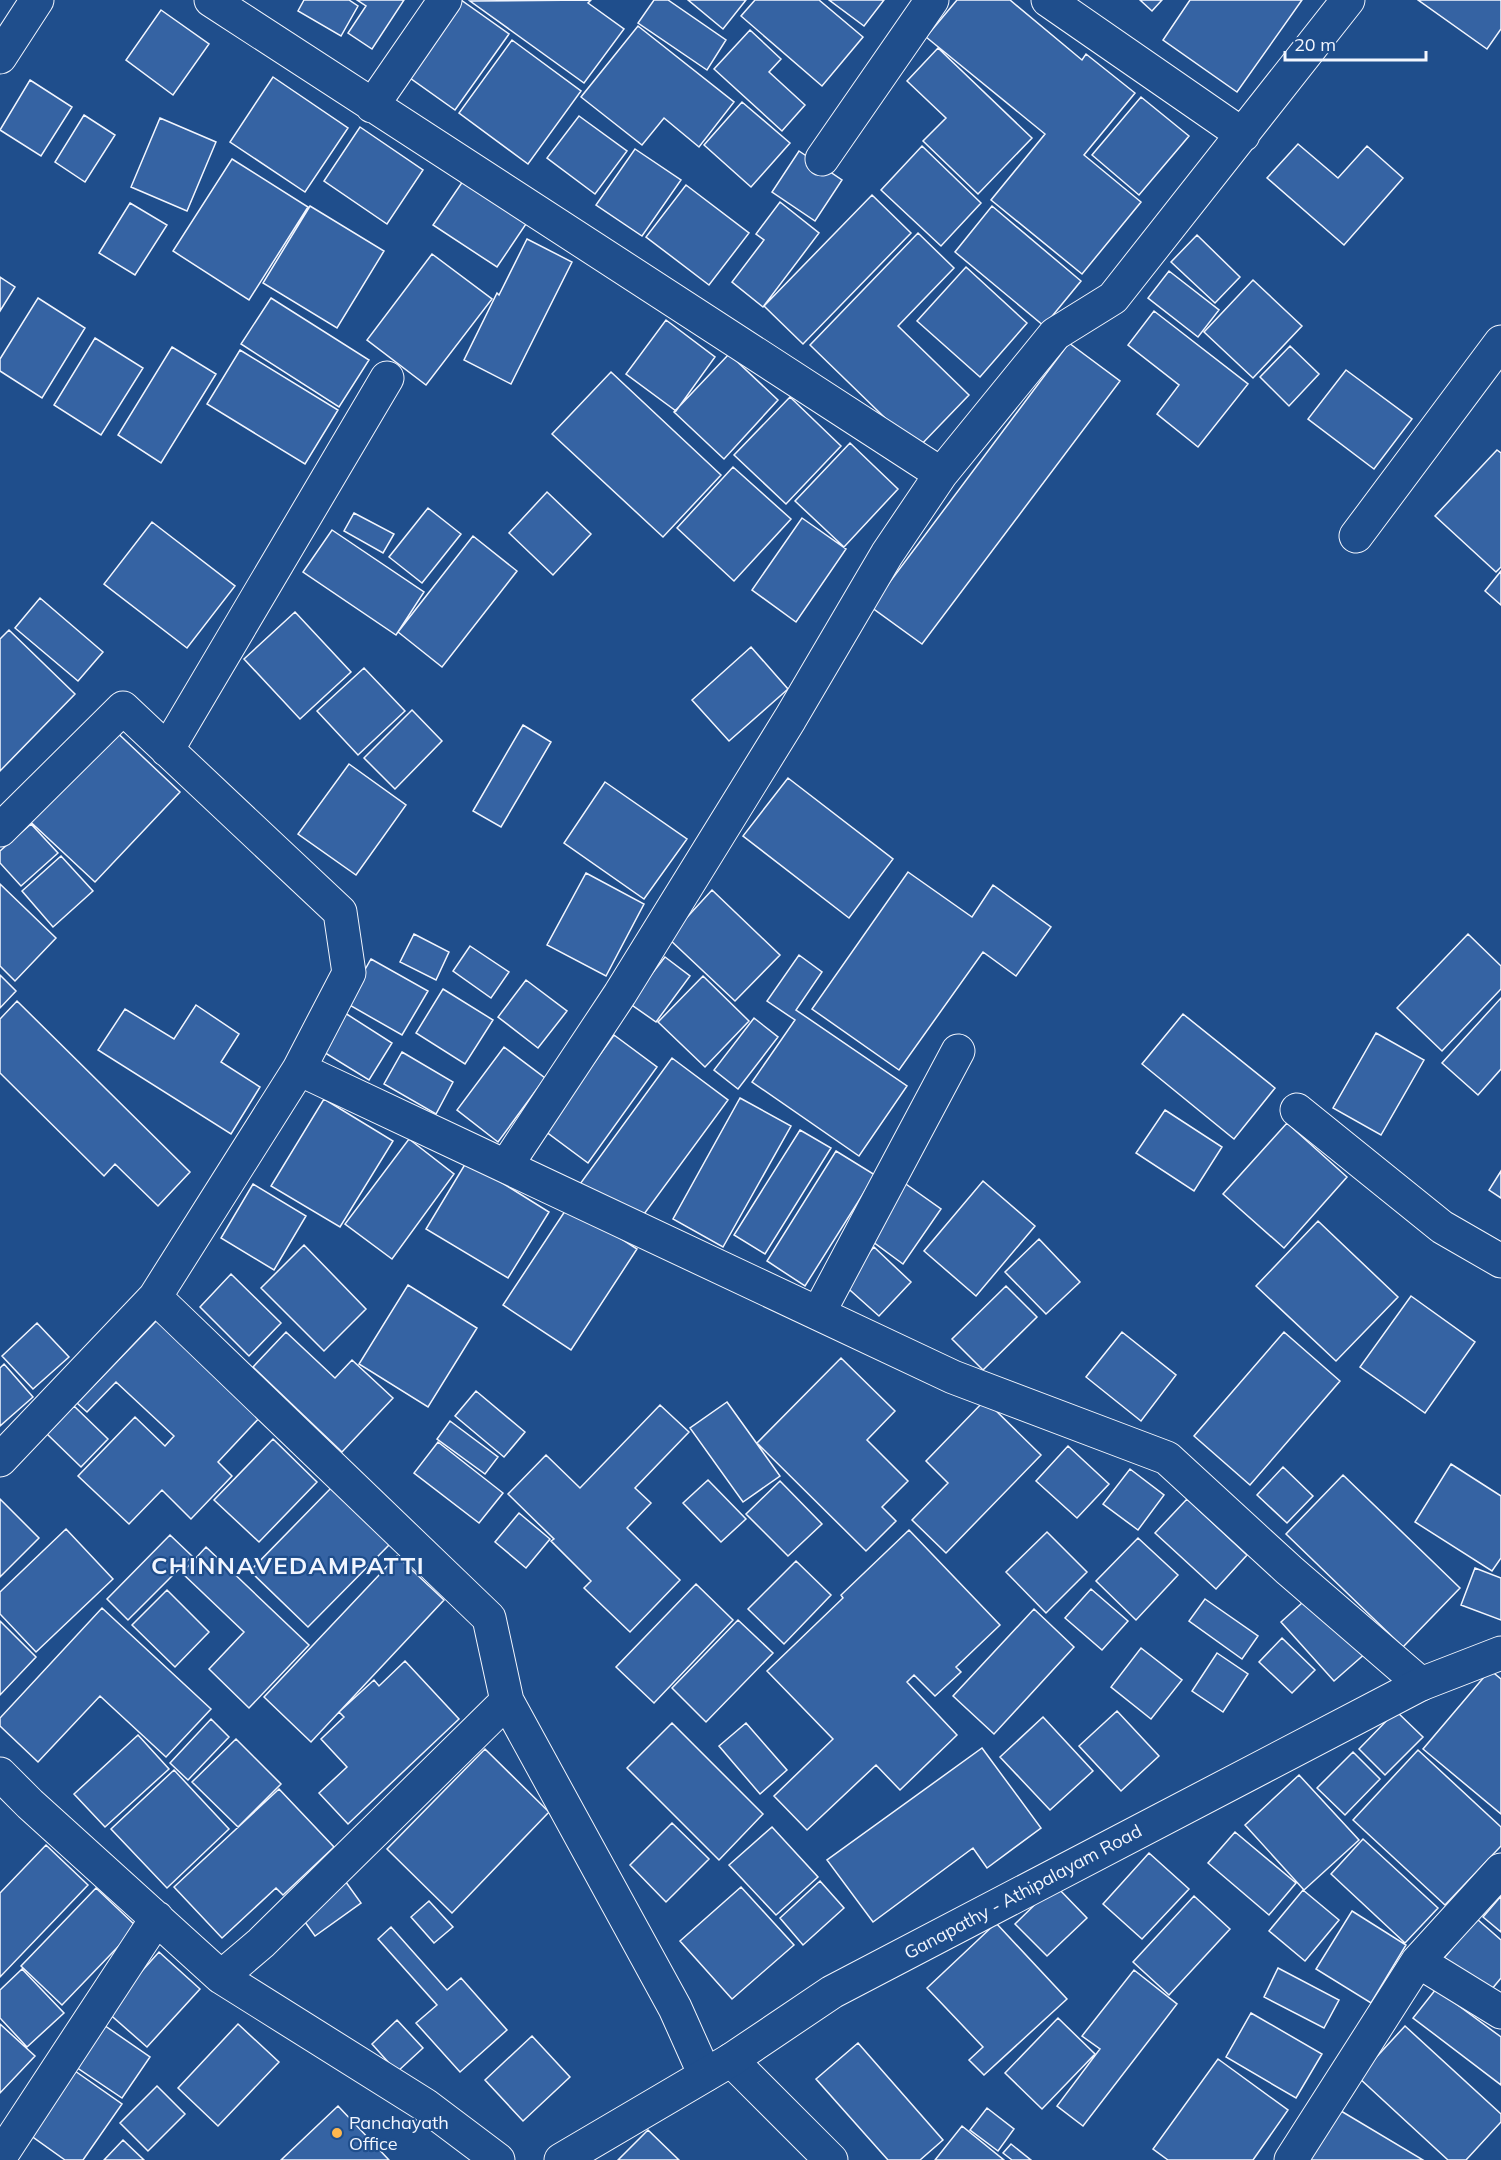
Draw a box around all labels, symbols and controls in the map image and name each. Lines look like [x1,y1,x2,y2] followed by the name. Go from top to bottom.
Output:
[1285,24,1426,62] scale bar
[1294,33,1336,56] text: 20 m
[151,1550,425,1580] district label: CHINNAVEDAMPATTI
[900,1819,1146,1964] street label: Ganapathy - Athipalayam Road
[349,2111,449,2155] place label: Panchayath Office
[330,2126,344,2140] marker: Panchayath Office

